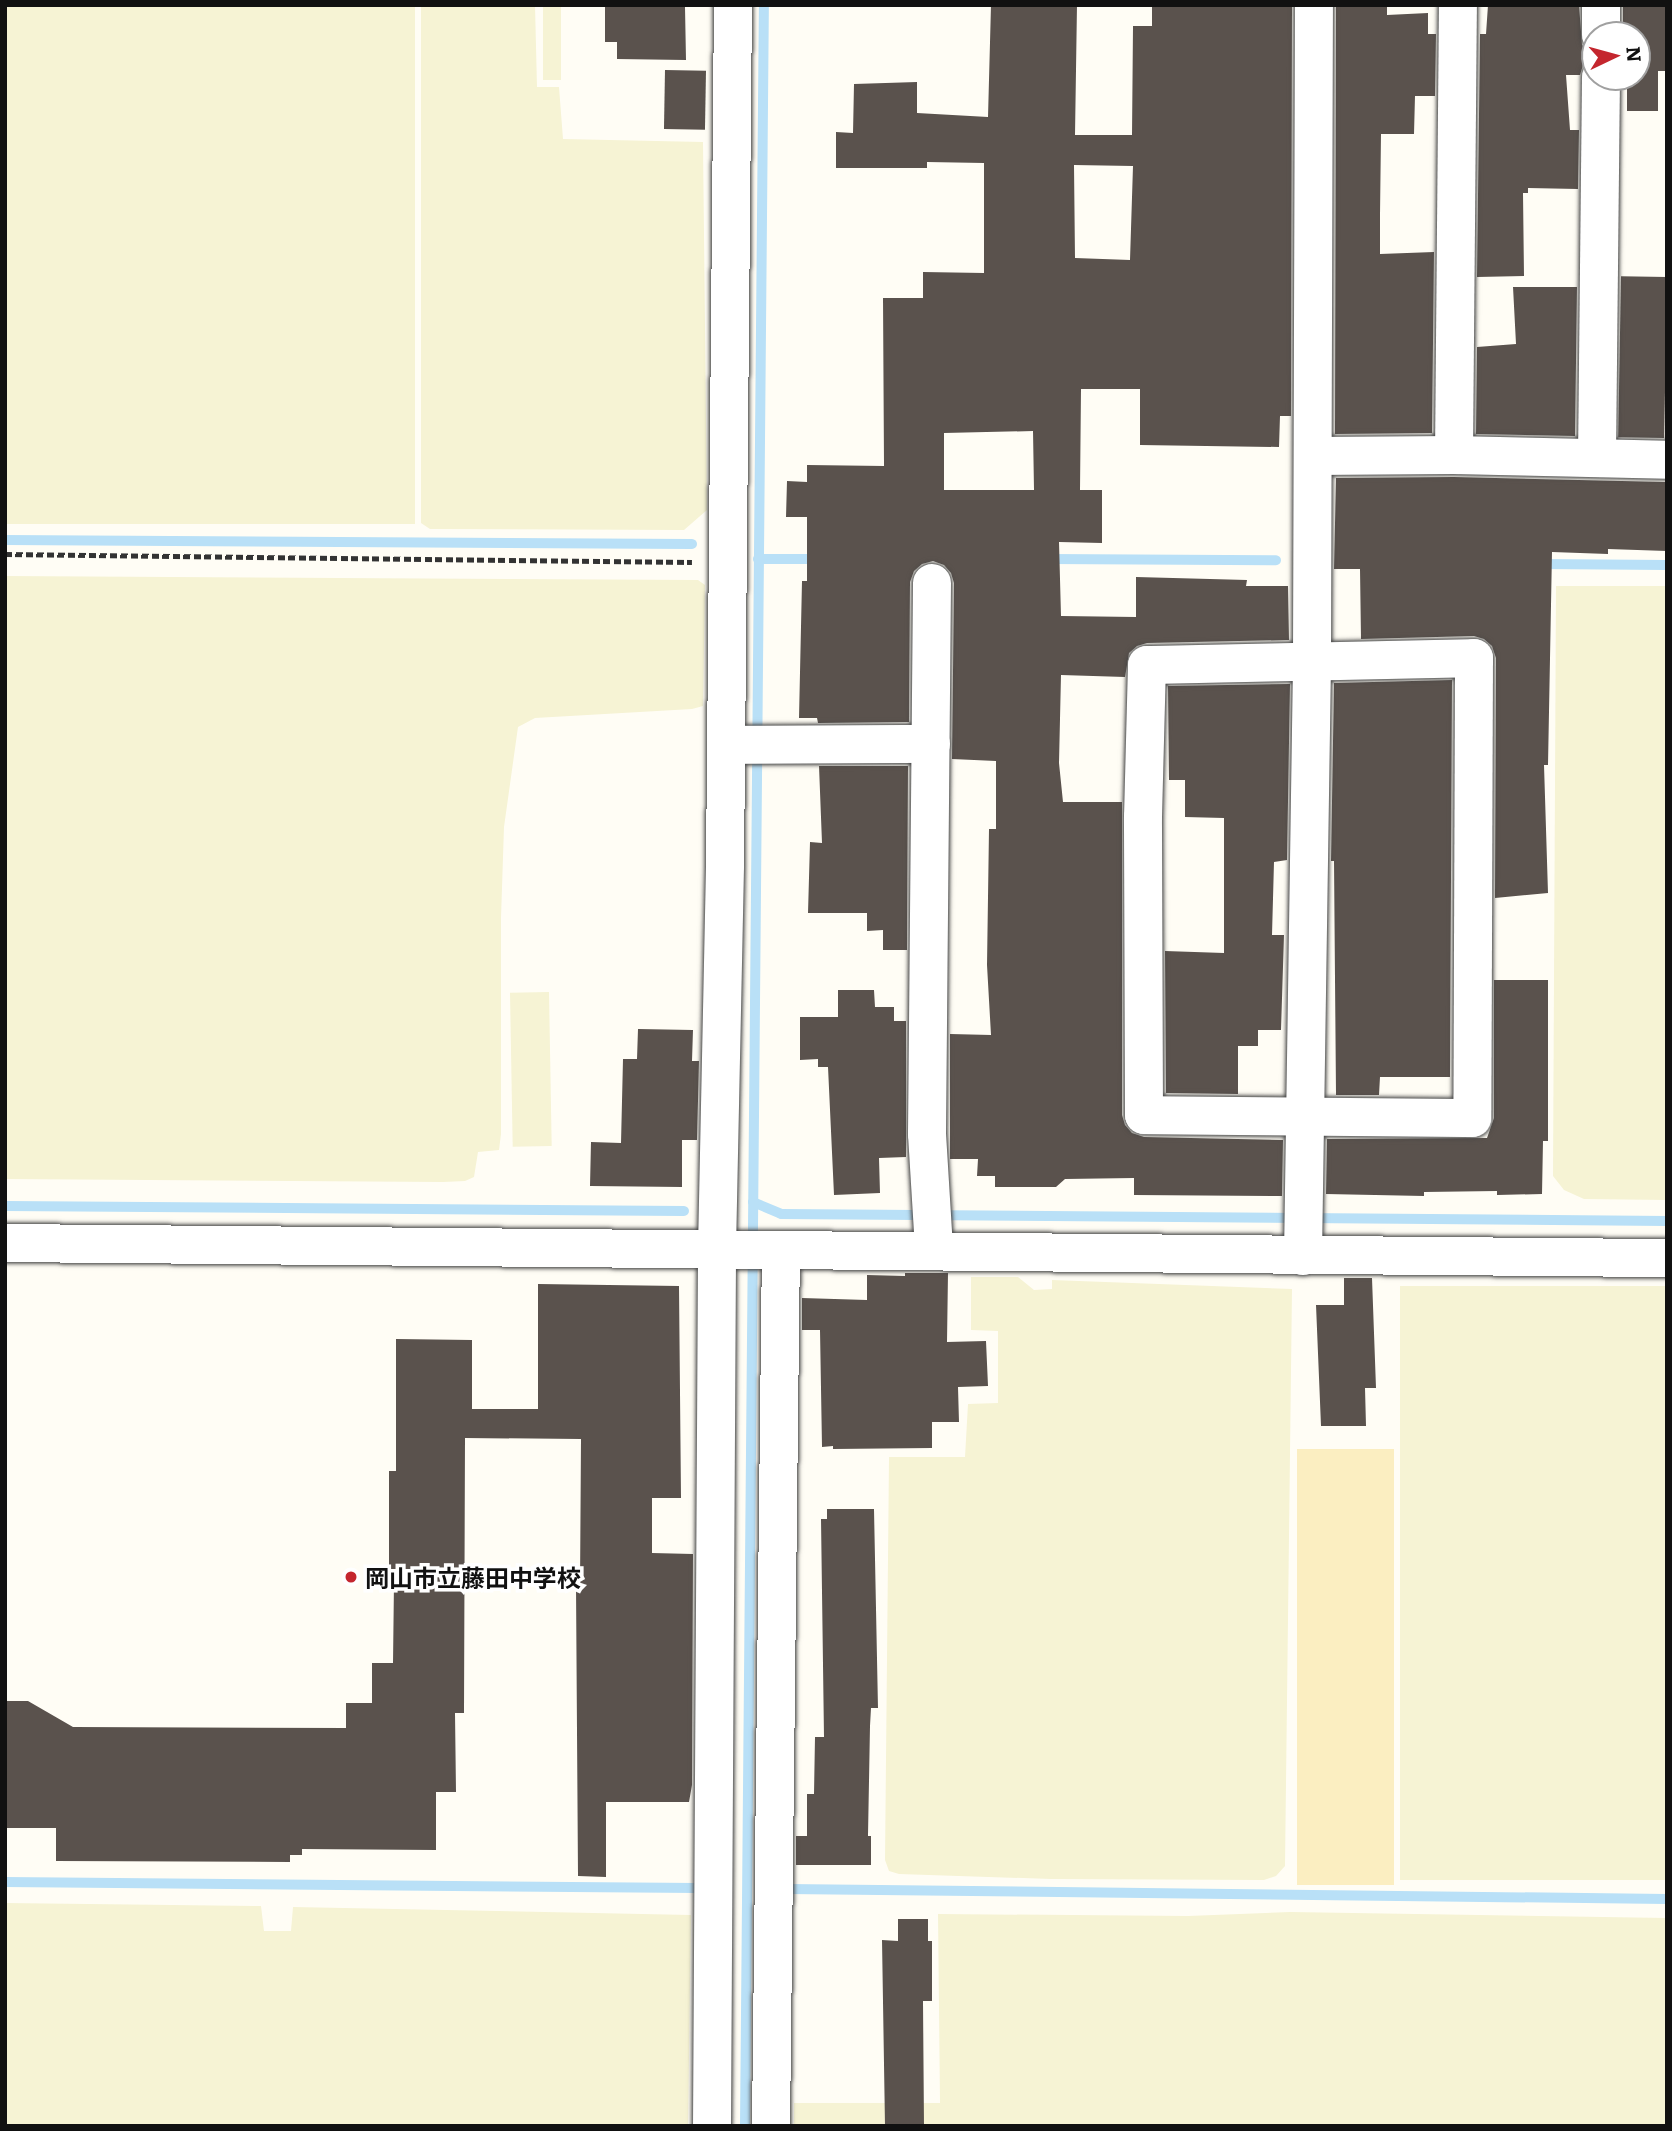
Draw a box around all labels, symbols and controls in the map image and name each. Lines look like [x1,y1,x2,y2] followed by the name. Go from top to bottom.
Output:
[1581,21,1651,91] north arrow
[1620,45,1650,64] text: N
[365,1563,581,1591] place label: 岡山市立藤田中学校
[343,1569,359,1585] marker: 岡山市立藤田中学校

